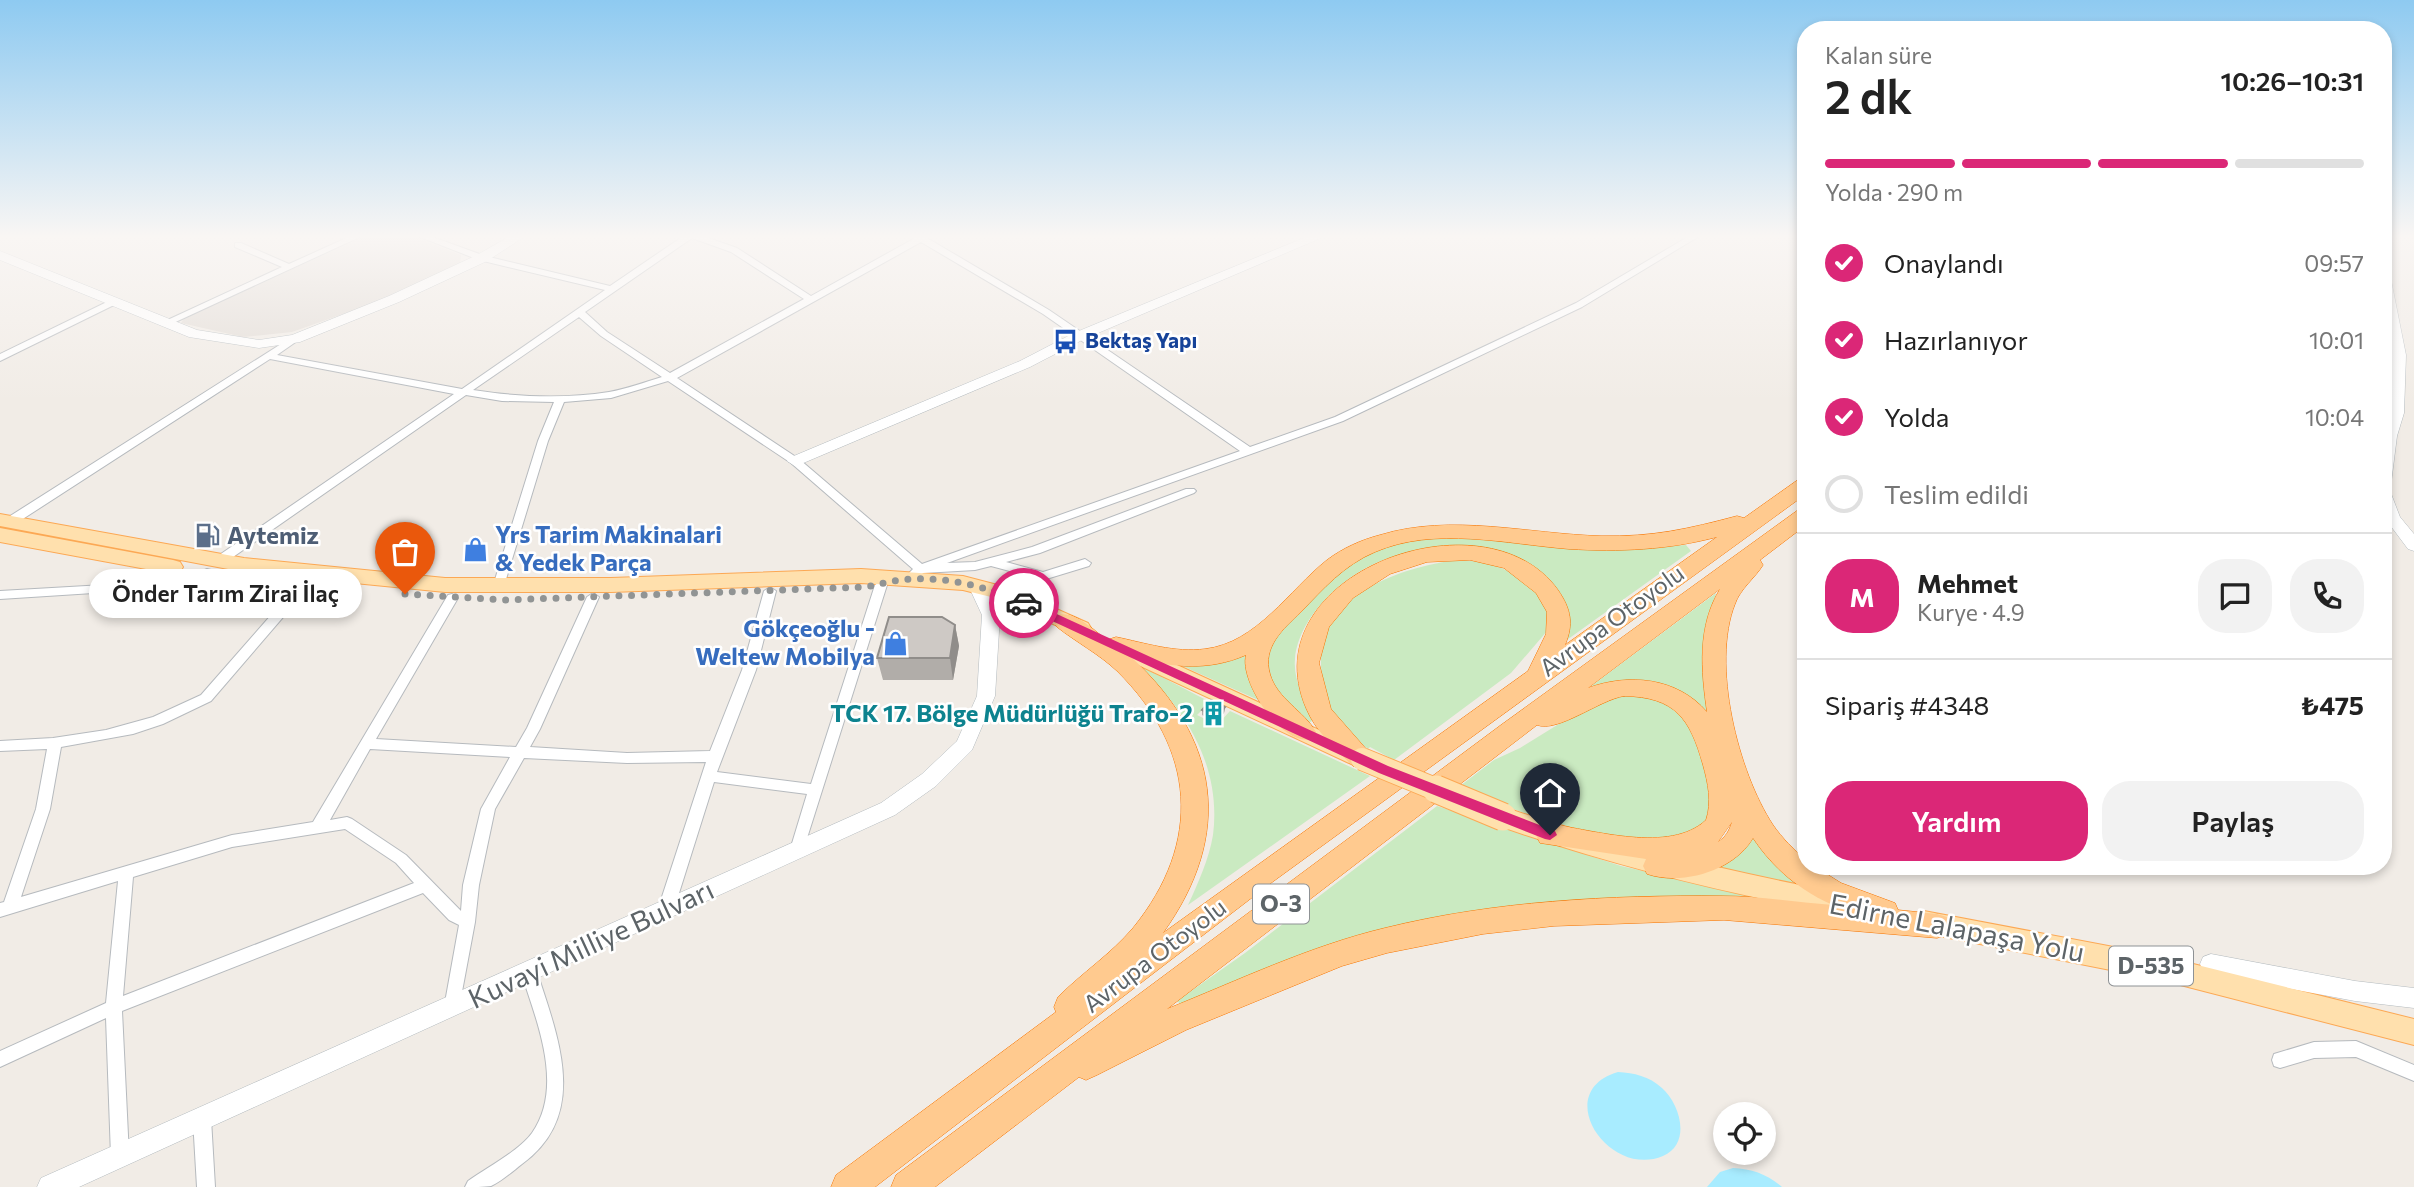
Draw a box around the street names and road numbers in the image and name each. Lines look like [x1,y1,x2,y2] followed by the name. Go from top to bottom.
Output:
[1533,558,1689,682] street label: Avrupa Otoyolu
[462,871,719,1015] street label: Kuvayi Milliye Bulvarı
[1253,884,1309,923] road number: O-3
[1827,886,2087,968] street label: Edirne Lalapaşa Yolu
[1077,892,1231,1018] street label: Avrupa Otoyolu
[2109,946,2193,986] road number: D-535

